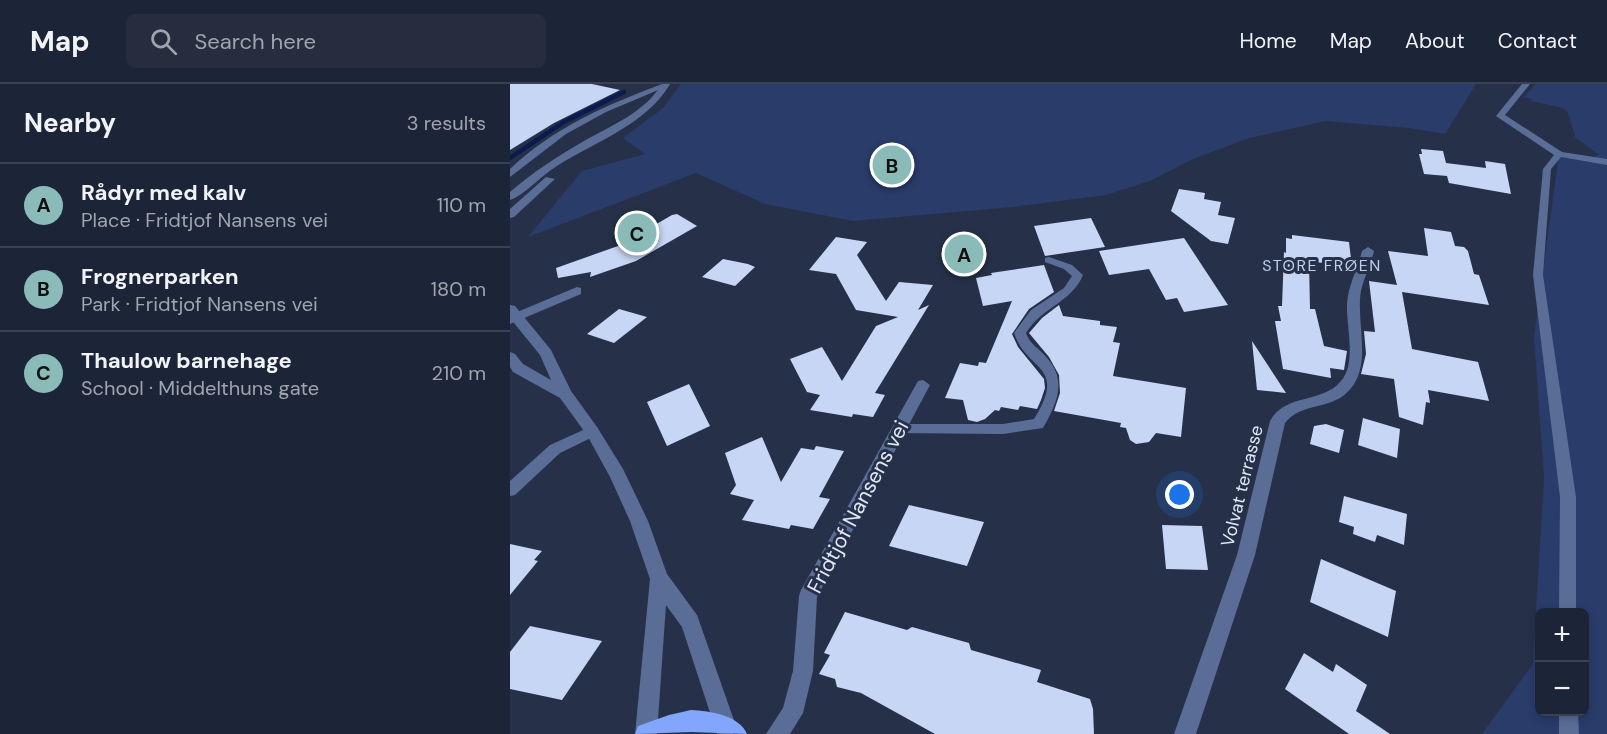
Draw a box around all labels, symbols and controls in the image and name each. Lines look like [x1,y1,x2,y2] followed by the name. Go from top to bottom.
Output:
[126,14,546,68] search box
[30,23,90,60] text: Map
[147,25,180,58] icon: search
[195,27,316,56] text: Search here
[1239,27,1297,55] text: Home
[1330,27,1372,55] text: Map
[1405,27,1465,55] text: About
[1498,27,1577,55] text: Contact
[24,106,116,140] text: Nearby
[407,110,486,136] text: 3 results
[872,142,911,188] pin: B
[81,178,246,207] text: Rådyr med kalv
[36,192,51,218] text: A
[437,192,486,218] text: 110 m
[81,207,328,233] text: Place · Fridtjof Nansens vei
[618,210,656,256] pin: C
[944,232,984,276] pin: A
[1262,255,1382,276] district label: STORE FRØEN
[81,262,239,291] text: Frognerparken
[37,276,50,302] text: B
[431,276,486,302] text: 180 m
[81,291,318,317] text: Park · Fridtjof Nansens vei
[81,346,292,375] text: Thaulow barnehage
[36,360,51,386] text: C
[431,360,486,386] text: 210 m
[81,375,319,401] text: School · Middelthuns gate
[801,416,915,598] street label: Fridtjof Nansens vei
[1215,423,1269,549] street label: Volvat terrasse
[1165,480,1194,509] your location
[1535,608,1589,716] map controls
[1535,608,1589,662] button: +
[1535,662,1589,716] button: −

